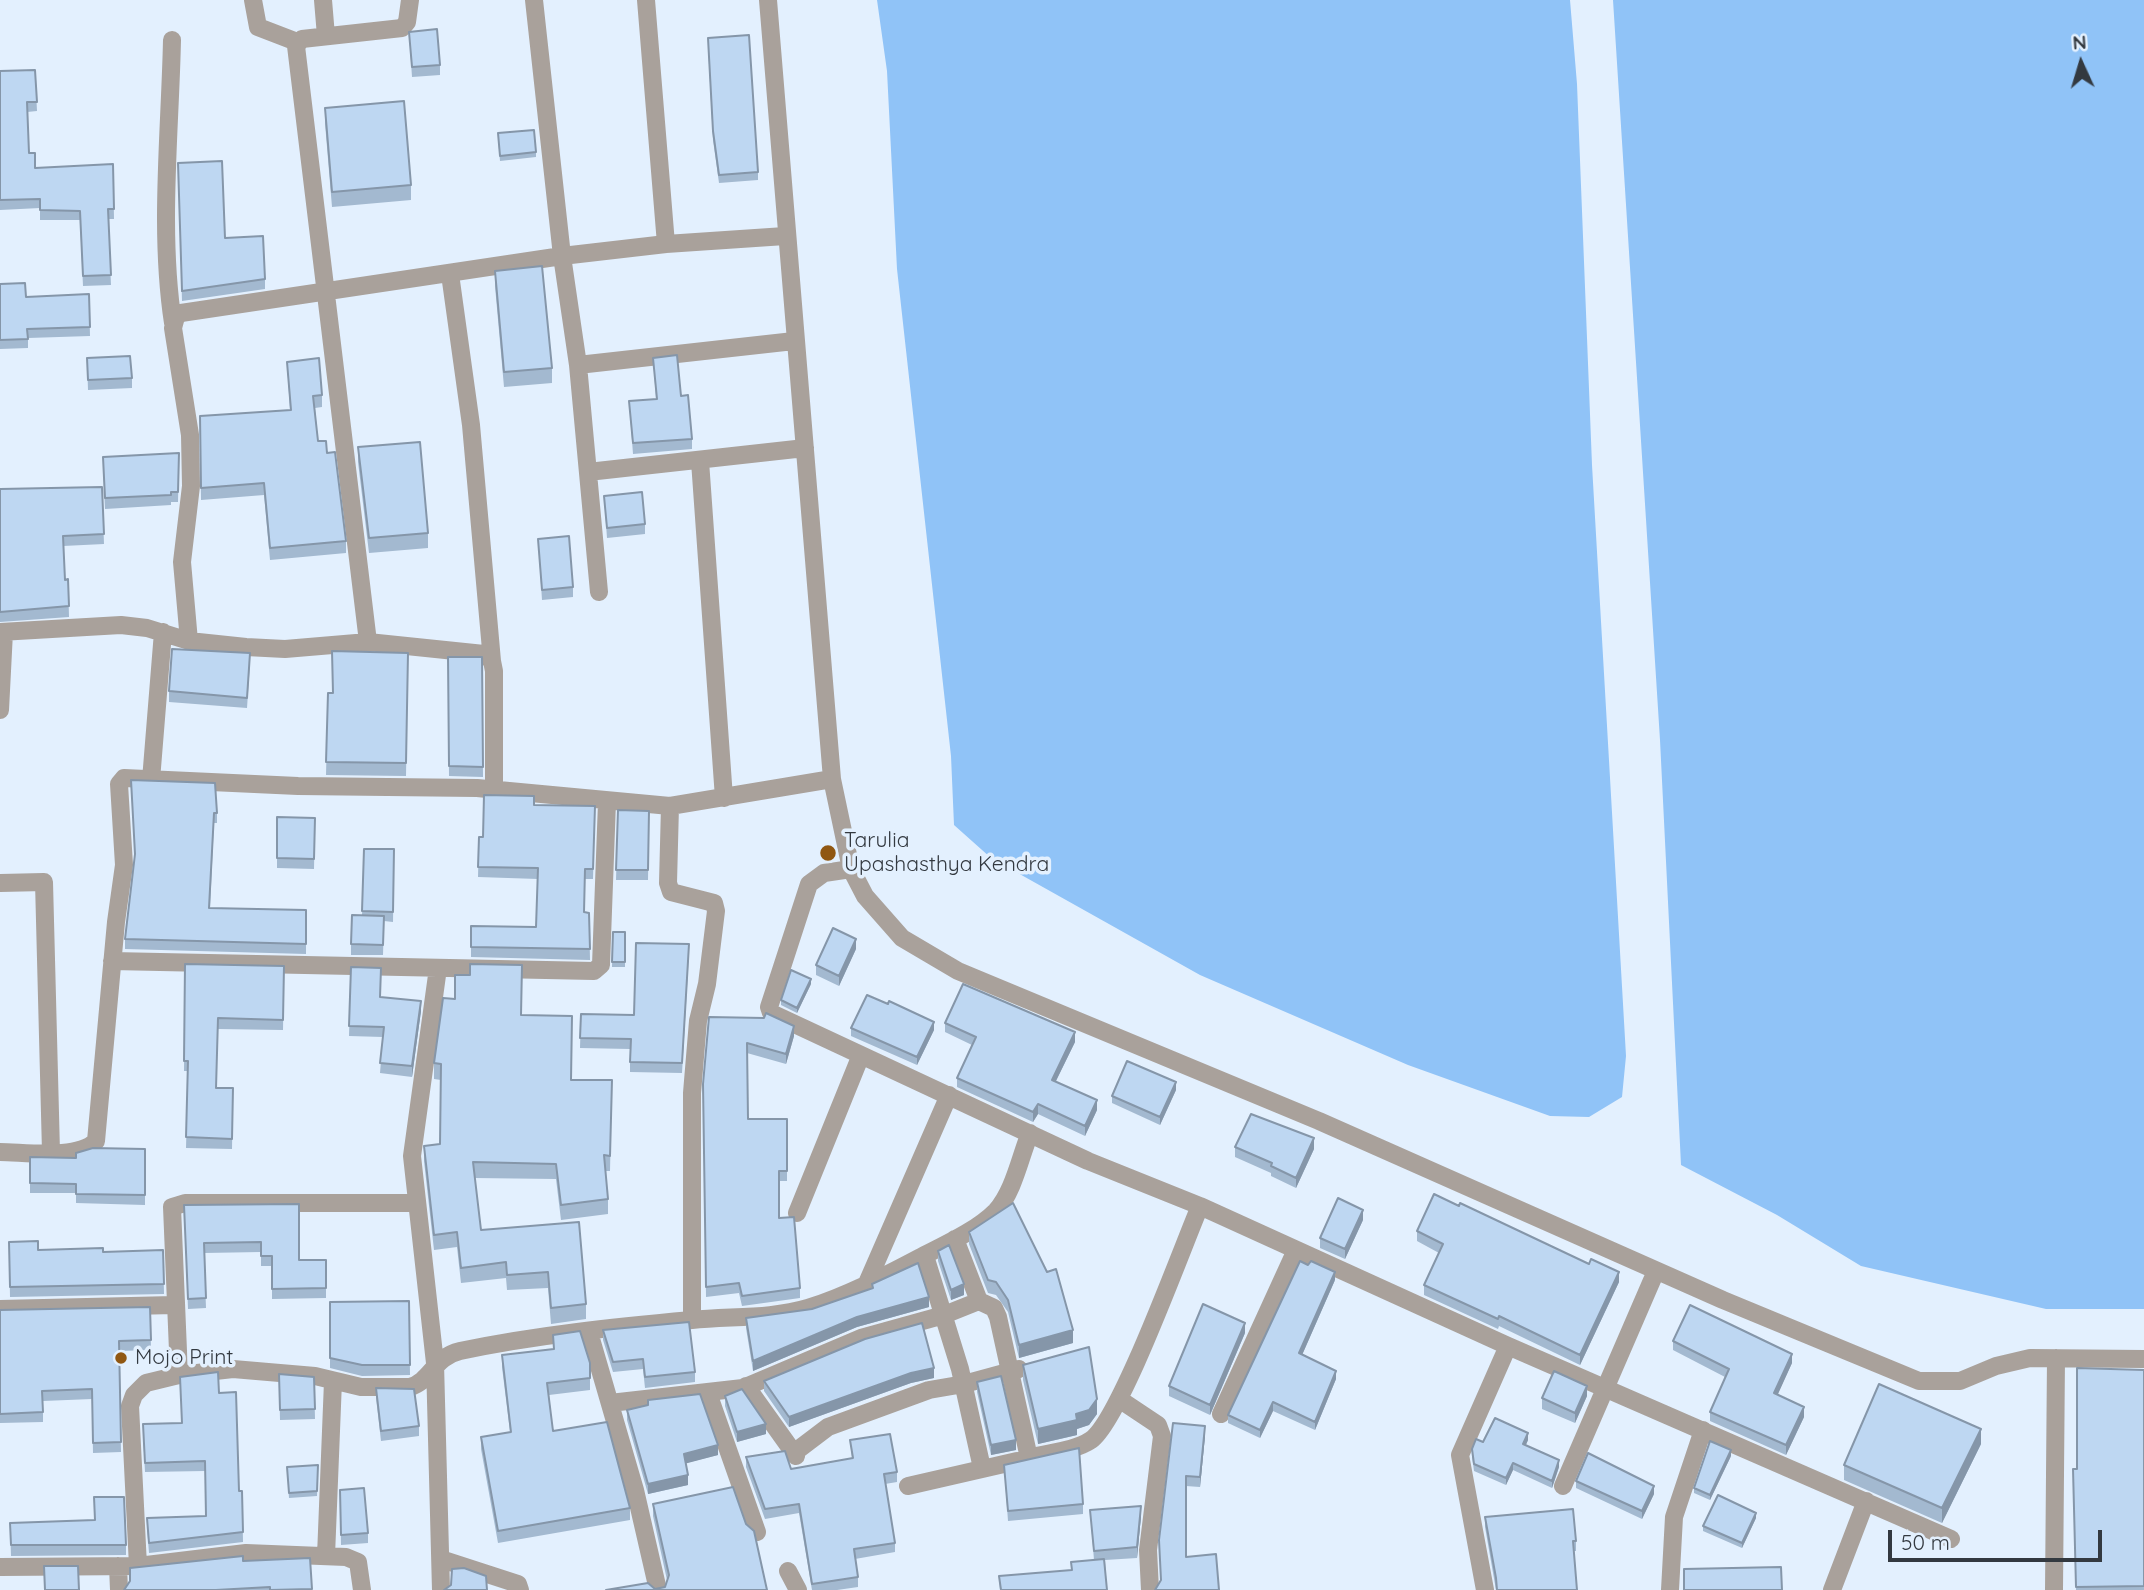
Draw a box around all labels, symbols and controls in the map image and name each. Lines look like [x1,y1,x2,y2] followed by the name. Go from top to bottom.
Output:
[2046,28,2116,98] north arrow
[2072,30,2087,55] text: N
[844,828,1049,878] place label: Tarulia Upashasthya Kendra
[818,843,838,863] marker: Tarulia Upashasthya Kendra
[135,1345,233,1371] place label: Mojo Print
[113,1350,129,1366] marker: Mojo Print
[1892,1516,2106,1560] scale bar
[1901,1529,1950,1555] text: 50 m

